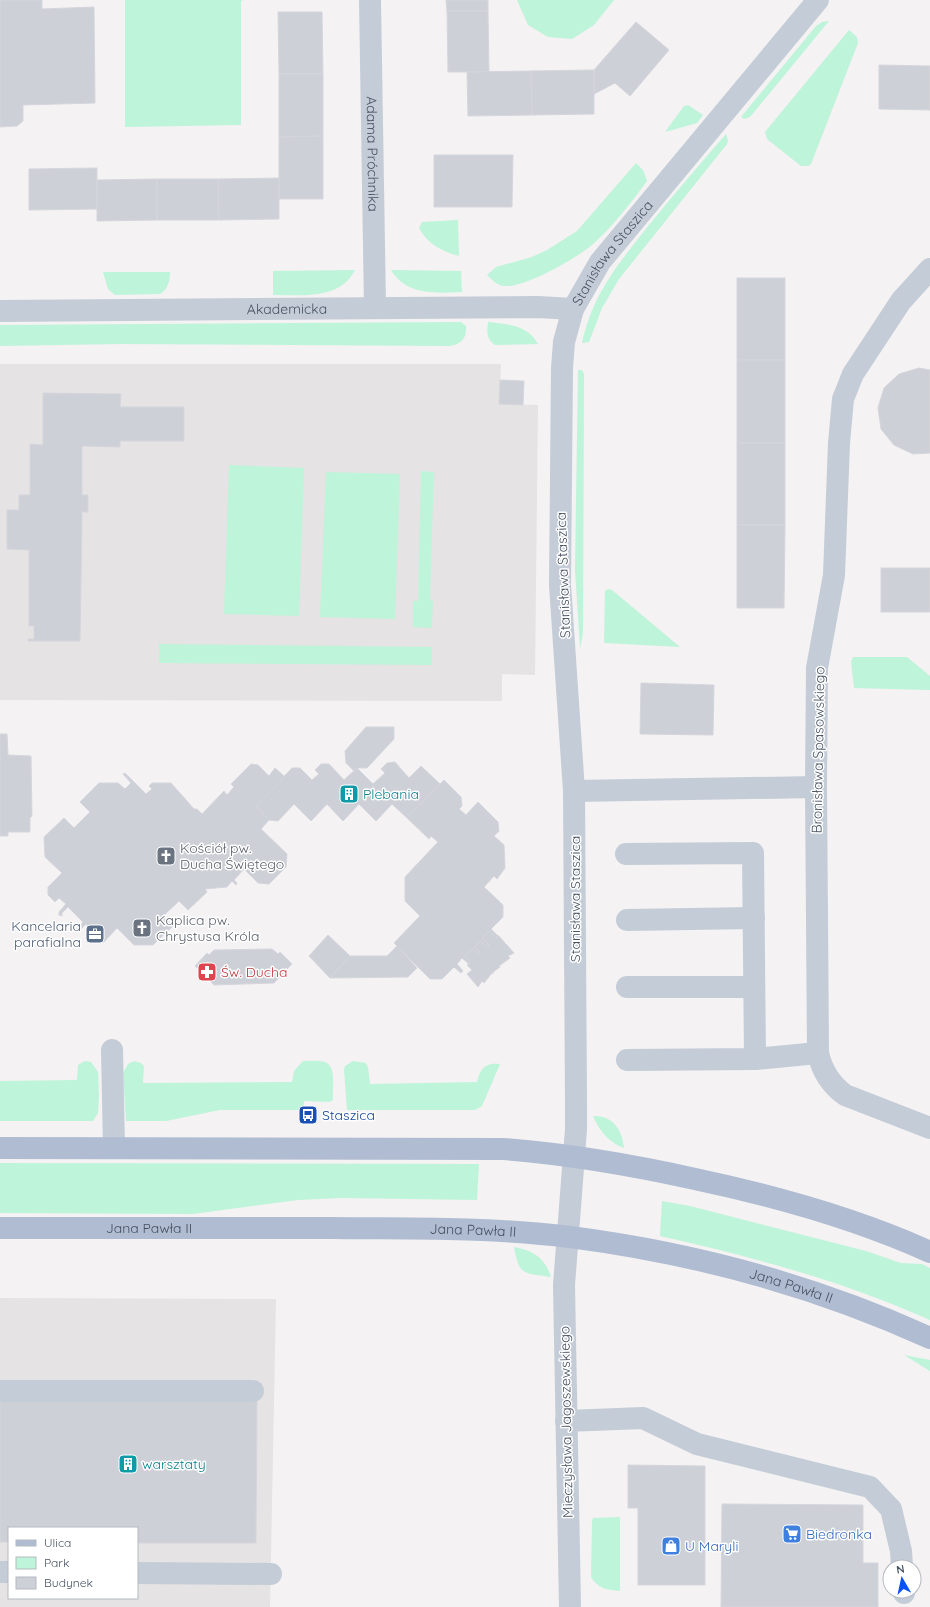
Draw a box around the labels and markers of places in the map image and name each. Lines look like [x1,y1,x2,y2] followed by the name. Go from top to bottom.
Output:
[338,783,360,805] building icon: Plebania
[363,785,419,803] place label: Plebania
[180,839,284,873] place label: Kościół pw. Ducha Świętego
[155,845,177,867] church icon: Kościół pw. Ducha Świętego
[156,911,259,945] place label: Kaplica pw. Chrystusa Króla
[11,917,81,951] place label: Kancelaria parafialna
[131,917,153,939] church icon: Kaplica pw. Chrystusa Króla
[84,923,106,945] office icon: Kancelaria parafialna
[196,961,218,983] pharmacy icon: Św. Ducha
[221,963,287,981] place label: Św. Ducha
[297,1104,319,1126] bus stop icon: Staszica
[322,1106,375,1124] place label: Staszica
[117,1453,139,1475] building icon: warsztaty
[142,1455,206,1473] place label: warsztaty
[781,1523,803,1545] supermarket icon: Biedronka
[806,1525,872,1543] place label: Biedronka
[660,1535,682,1557] shop icon: U Maryli
[685,1537,738,1555] place label: U Maryli

